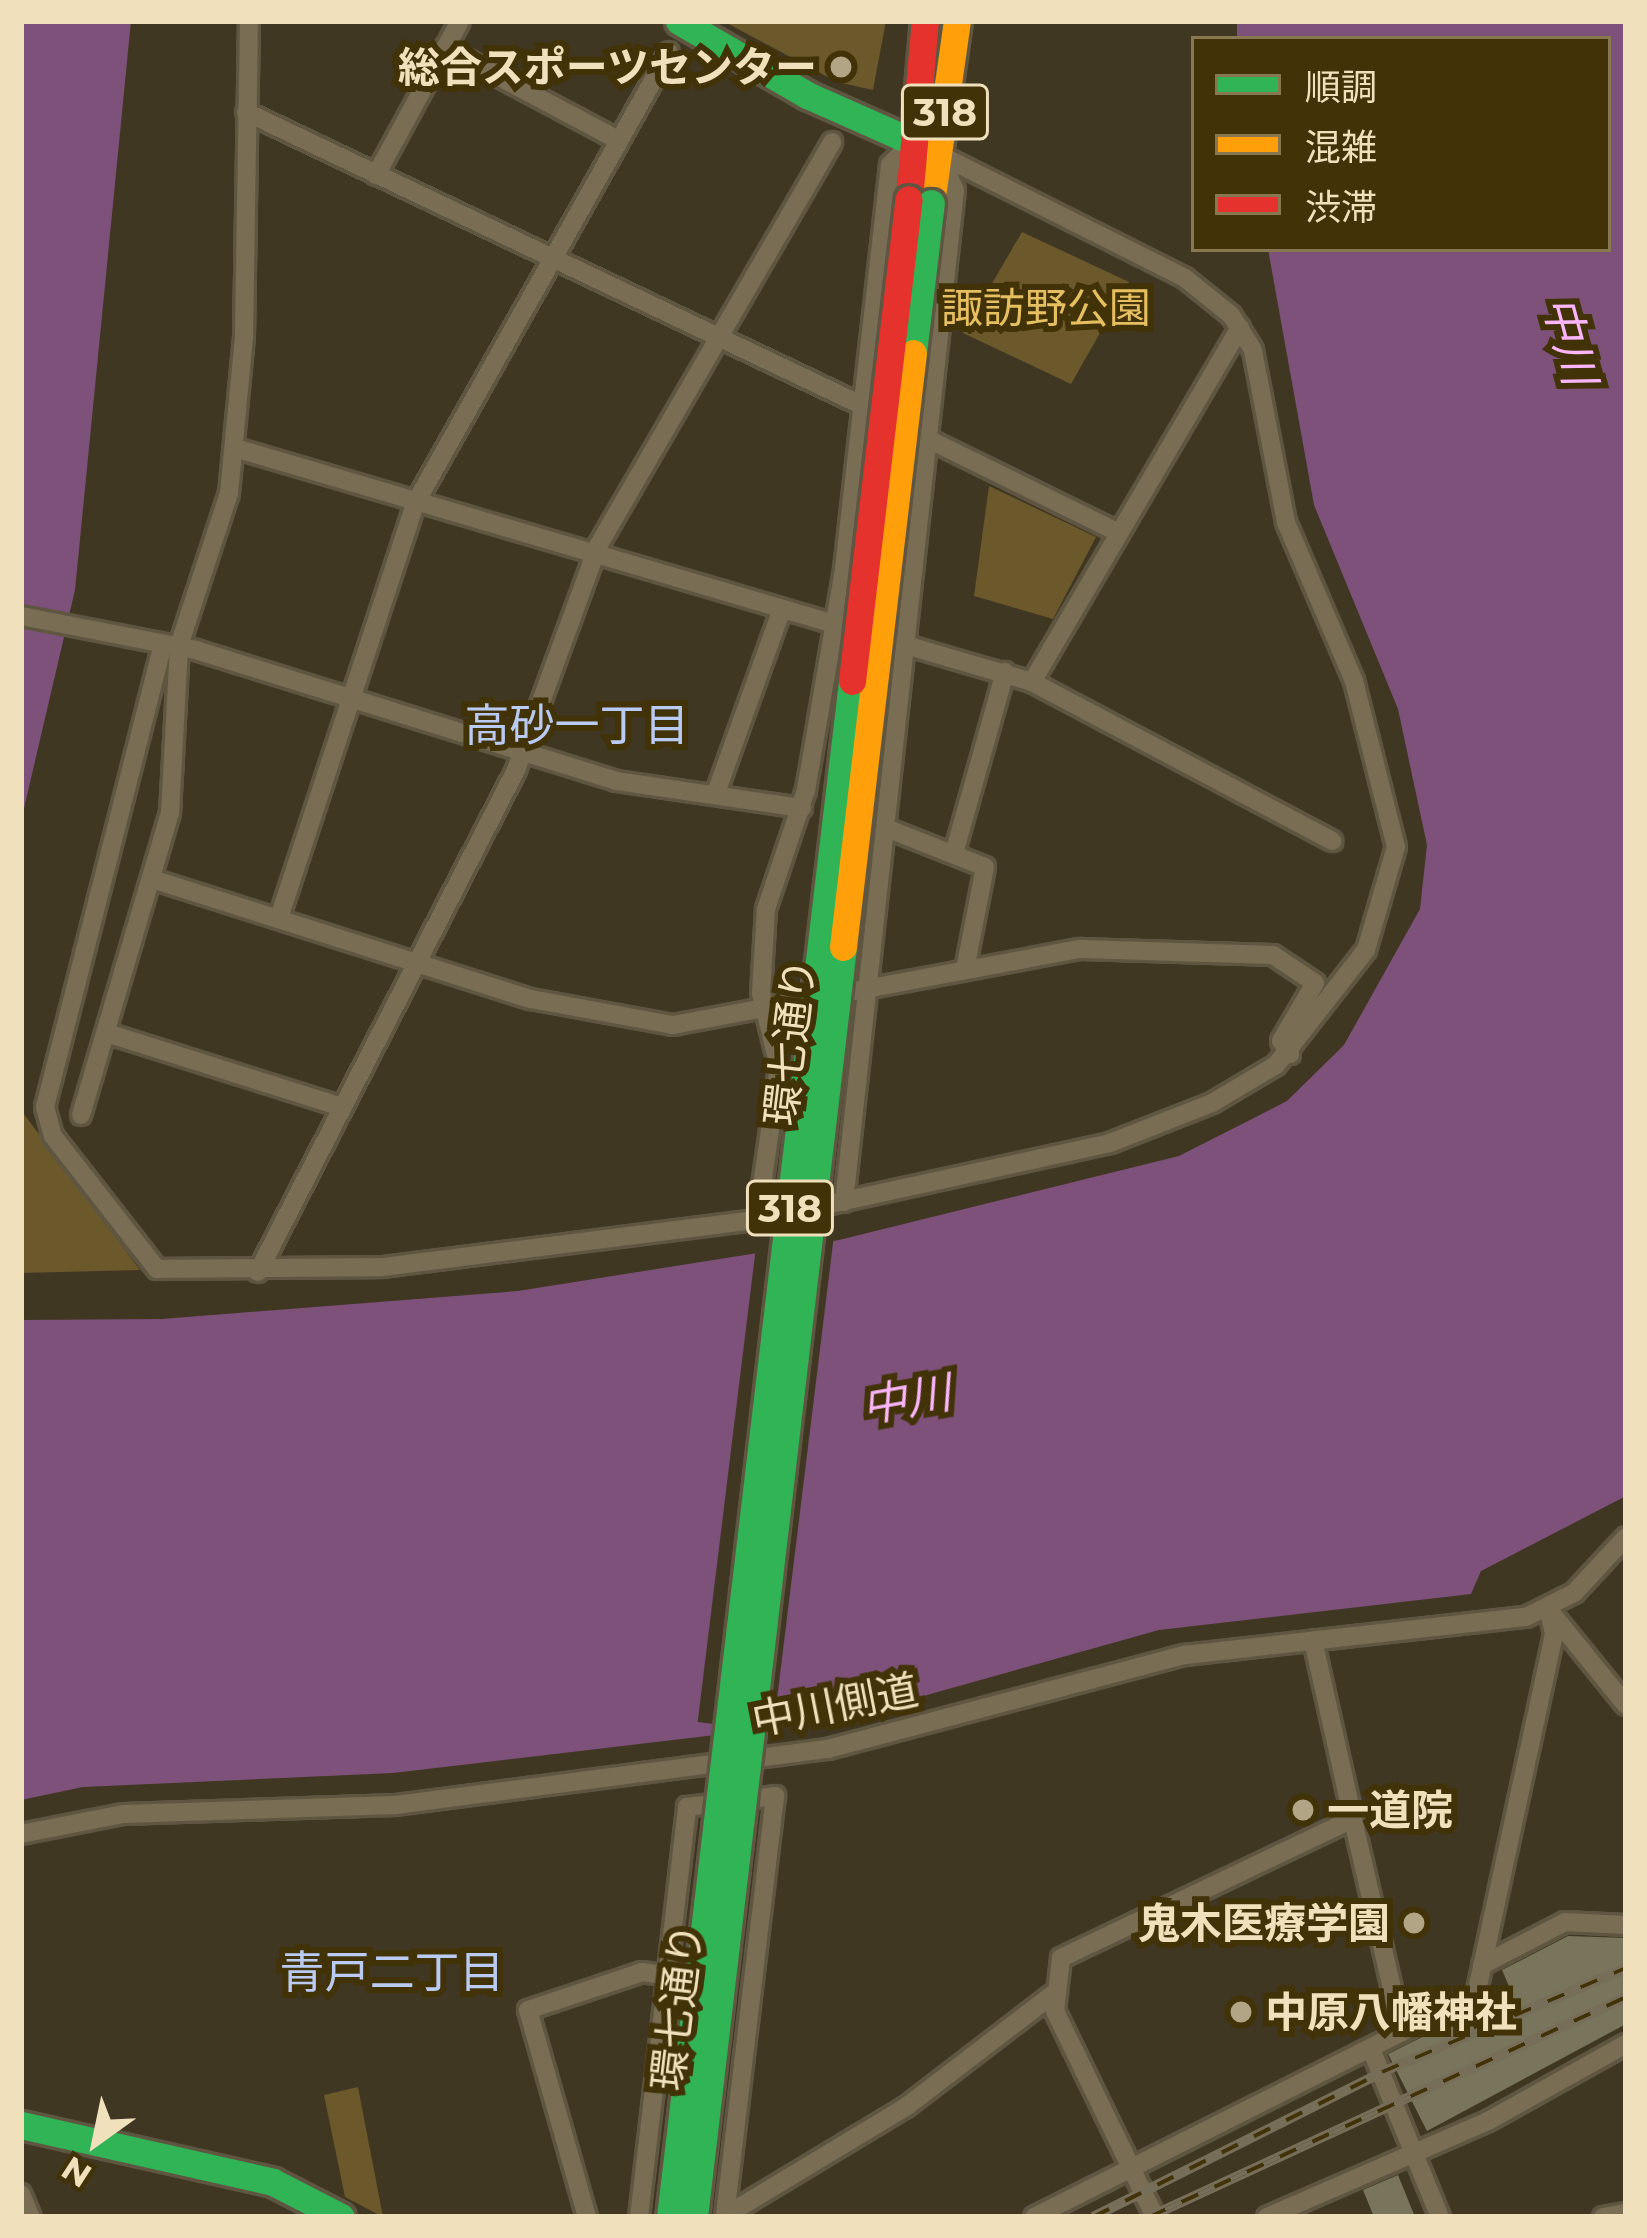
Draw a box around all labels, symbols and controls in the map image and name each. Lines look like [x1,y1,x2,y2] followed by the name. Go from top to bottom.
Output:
[1191,36,1611,252] legend
[397,42,817,92] place label: 総合スポーツセンター
[828,54,854,80] marker: 総合スポーツセンター
[1305,65,1377,109] text: 順調
[900,79,990,145] road number: 318
[1305,125,1377,169] text: 混雑
[1305,185,1377,229] text: 渋滞
[941,283,1151,333] park label: 諏訪野公園
[1532,290,1608,390] water label: 中川
[465,698,689,752] district label: 高砂一丁目
[755,956,825,1128] street label: 環七通り
[745,1175,835,1241] road number: 318
[857,1365,955,1433] water label: 中川
[748,1664,922,1746] street label: 中川側道
[1327,1785,1453,1835] place label: 一道院
[1290,1797,1316,1823] marker: 一道院
[1138,1898,1390,1948] place label: 鬼木医療学園
[1401,1910,1427,1936] marker: 鬼木医療学園
[642,1921,712,2093] street label: 環七通り
[280,1945,504,1999] district label: 青戸二丁目
[1265,1987,1517,2037] place label: 中原八幡神社
[1228,1999,1254,2025] marker: 中原八幡神社
[36,2082,156,2202] north arrow
[54,2148,98,2196] text: N

